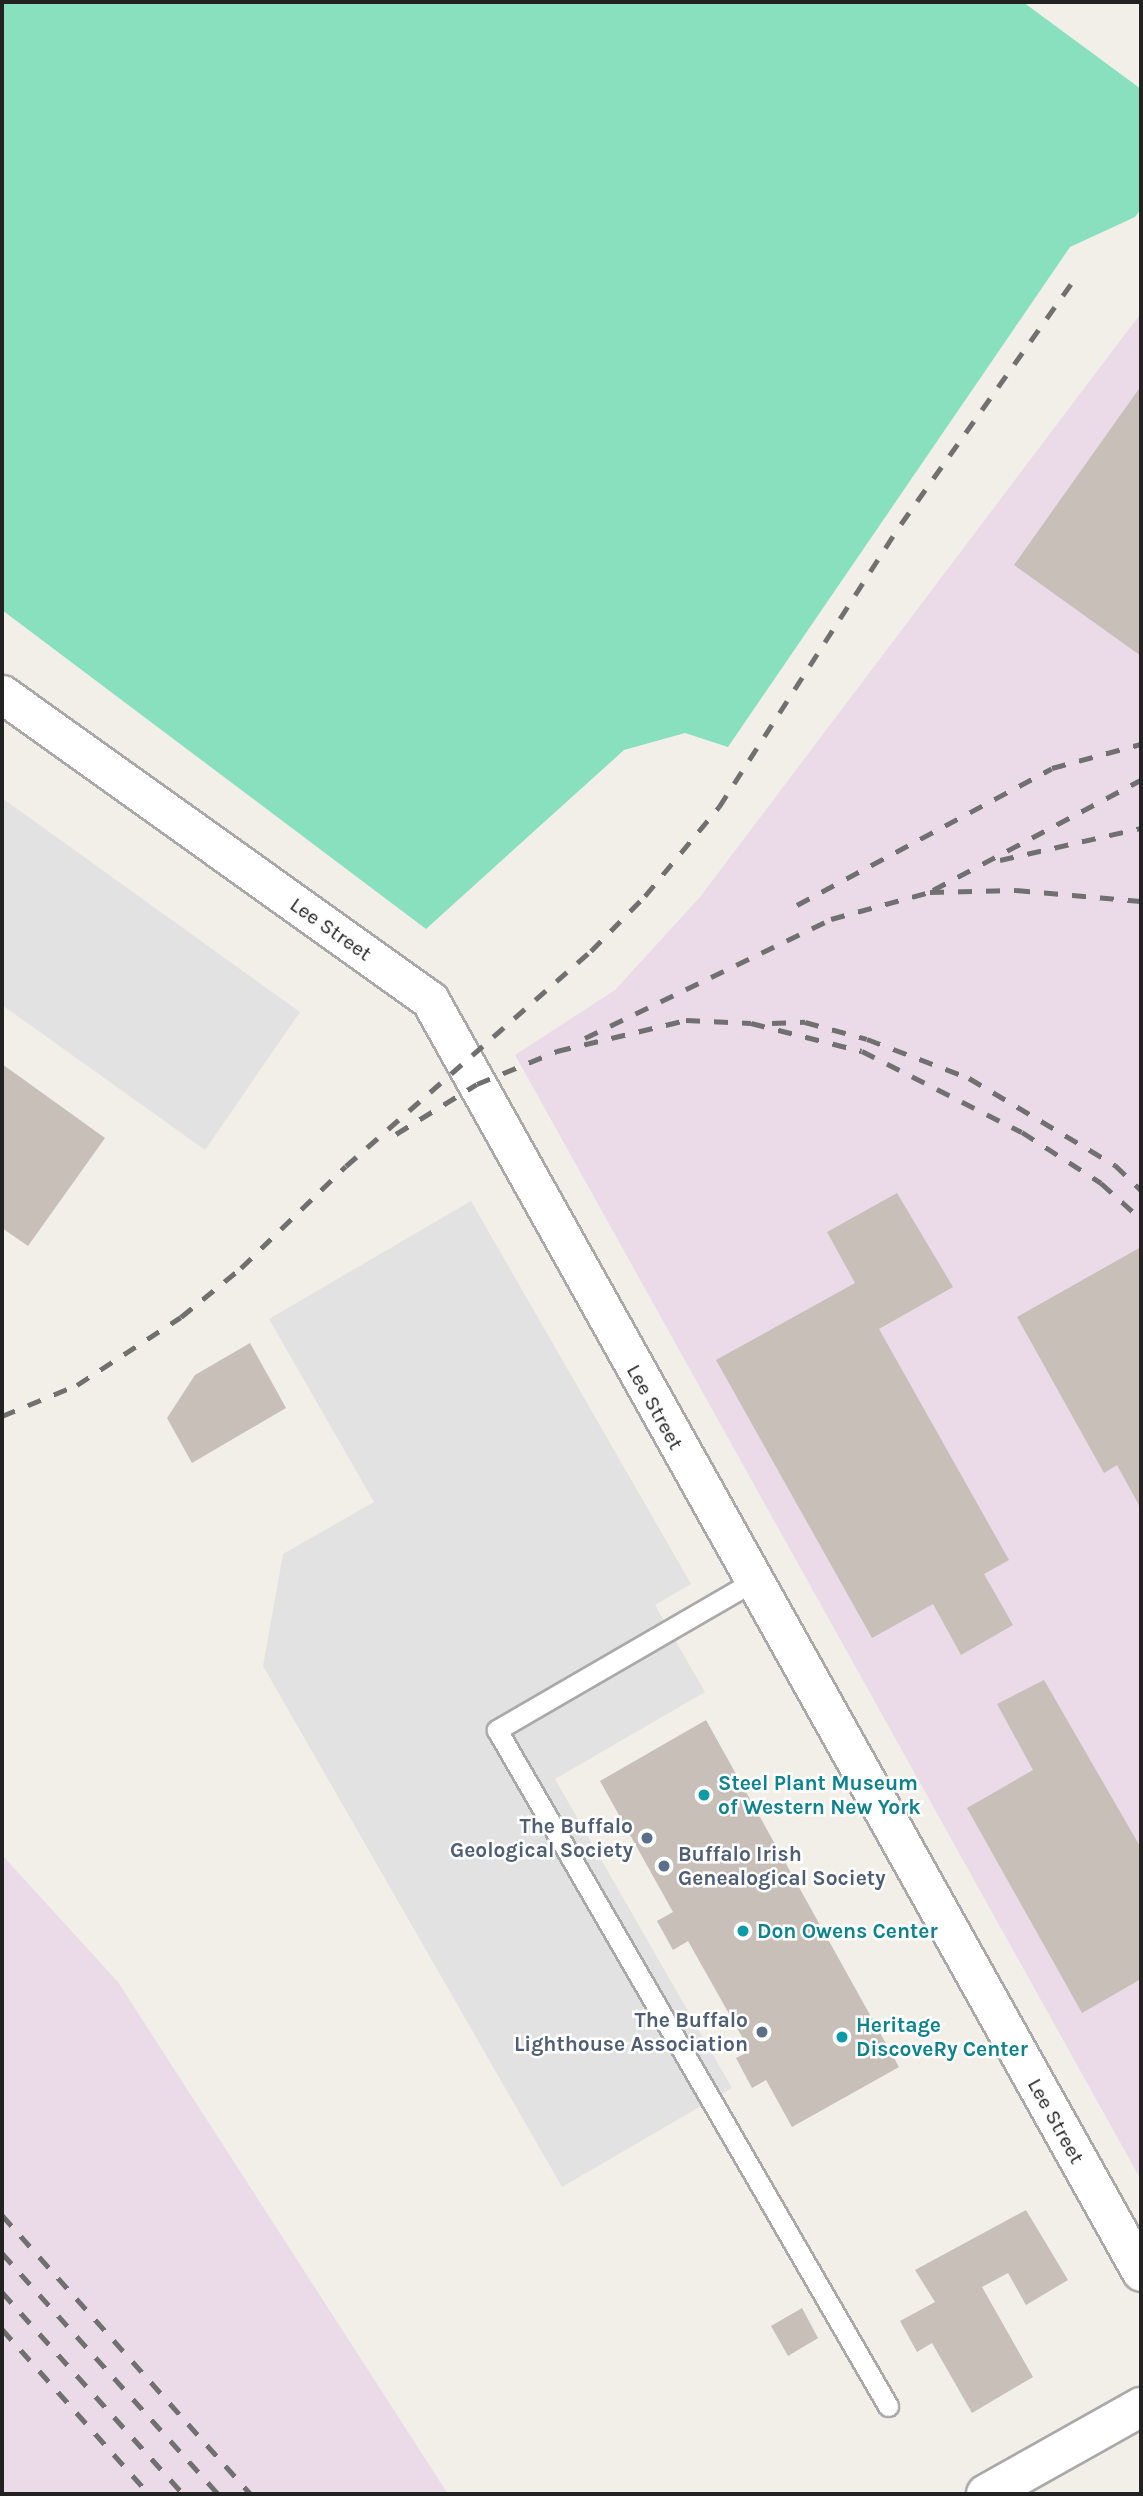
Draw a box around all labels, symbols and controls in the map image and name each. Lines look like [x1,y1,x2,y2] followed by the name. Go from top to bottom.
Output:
[285,892,377,966] street label: Lee Street
[621,1360,689,1454] street label: Lee Street
[718,1770,921,1820] place label: Steel Plant Museum of Western New York
[696,1787,712,1803] marker: Steel Plant Museum of Western New York
[450,1813,633,1863] place label: The Buffalo Geological Society
[639,1830,655,1846] marker: The Buffalo Geological Society
[678,1841,886,1891] place label: Buffalo Irish Genealogical Society
[656,1858,672,1874] marker: Buffalo Irish Genealogical Society
[757,1918,938,1944] place label: Don Owens Center
[735,1923,751,1939] marker: Don Owens Center
[514,2007,748,2057] place label: The Buffalo Lighthouse Association
[856,2012,1028,2062] place label: Heritage DiscoveRy Center
[754,2024,770,2040] marker: The Buffalo Lighthouse Association
[834,2029,850,2045] marker: Heritage DiscoveRy Center
[1022,2074,1090,2168] street label: Lee Street

